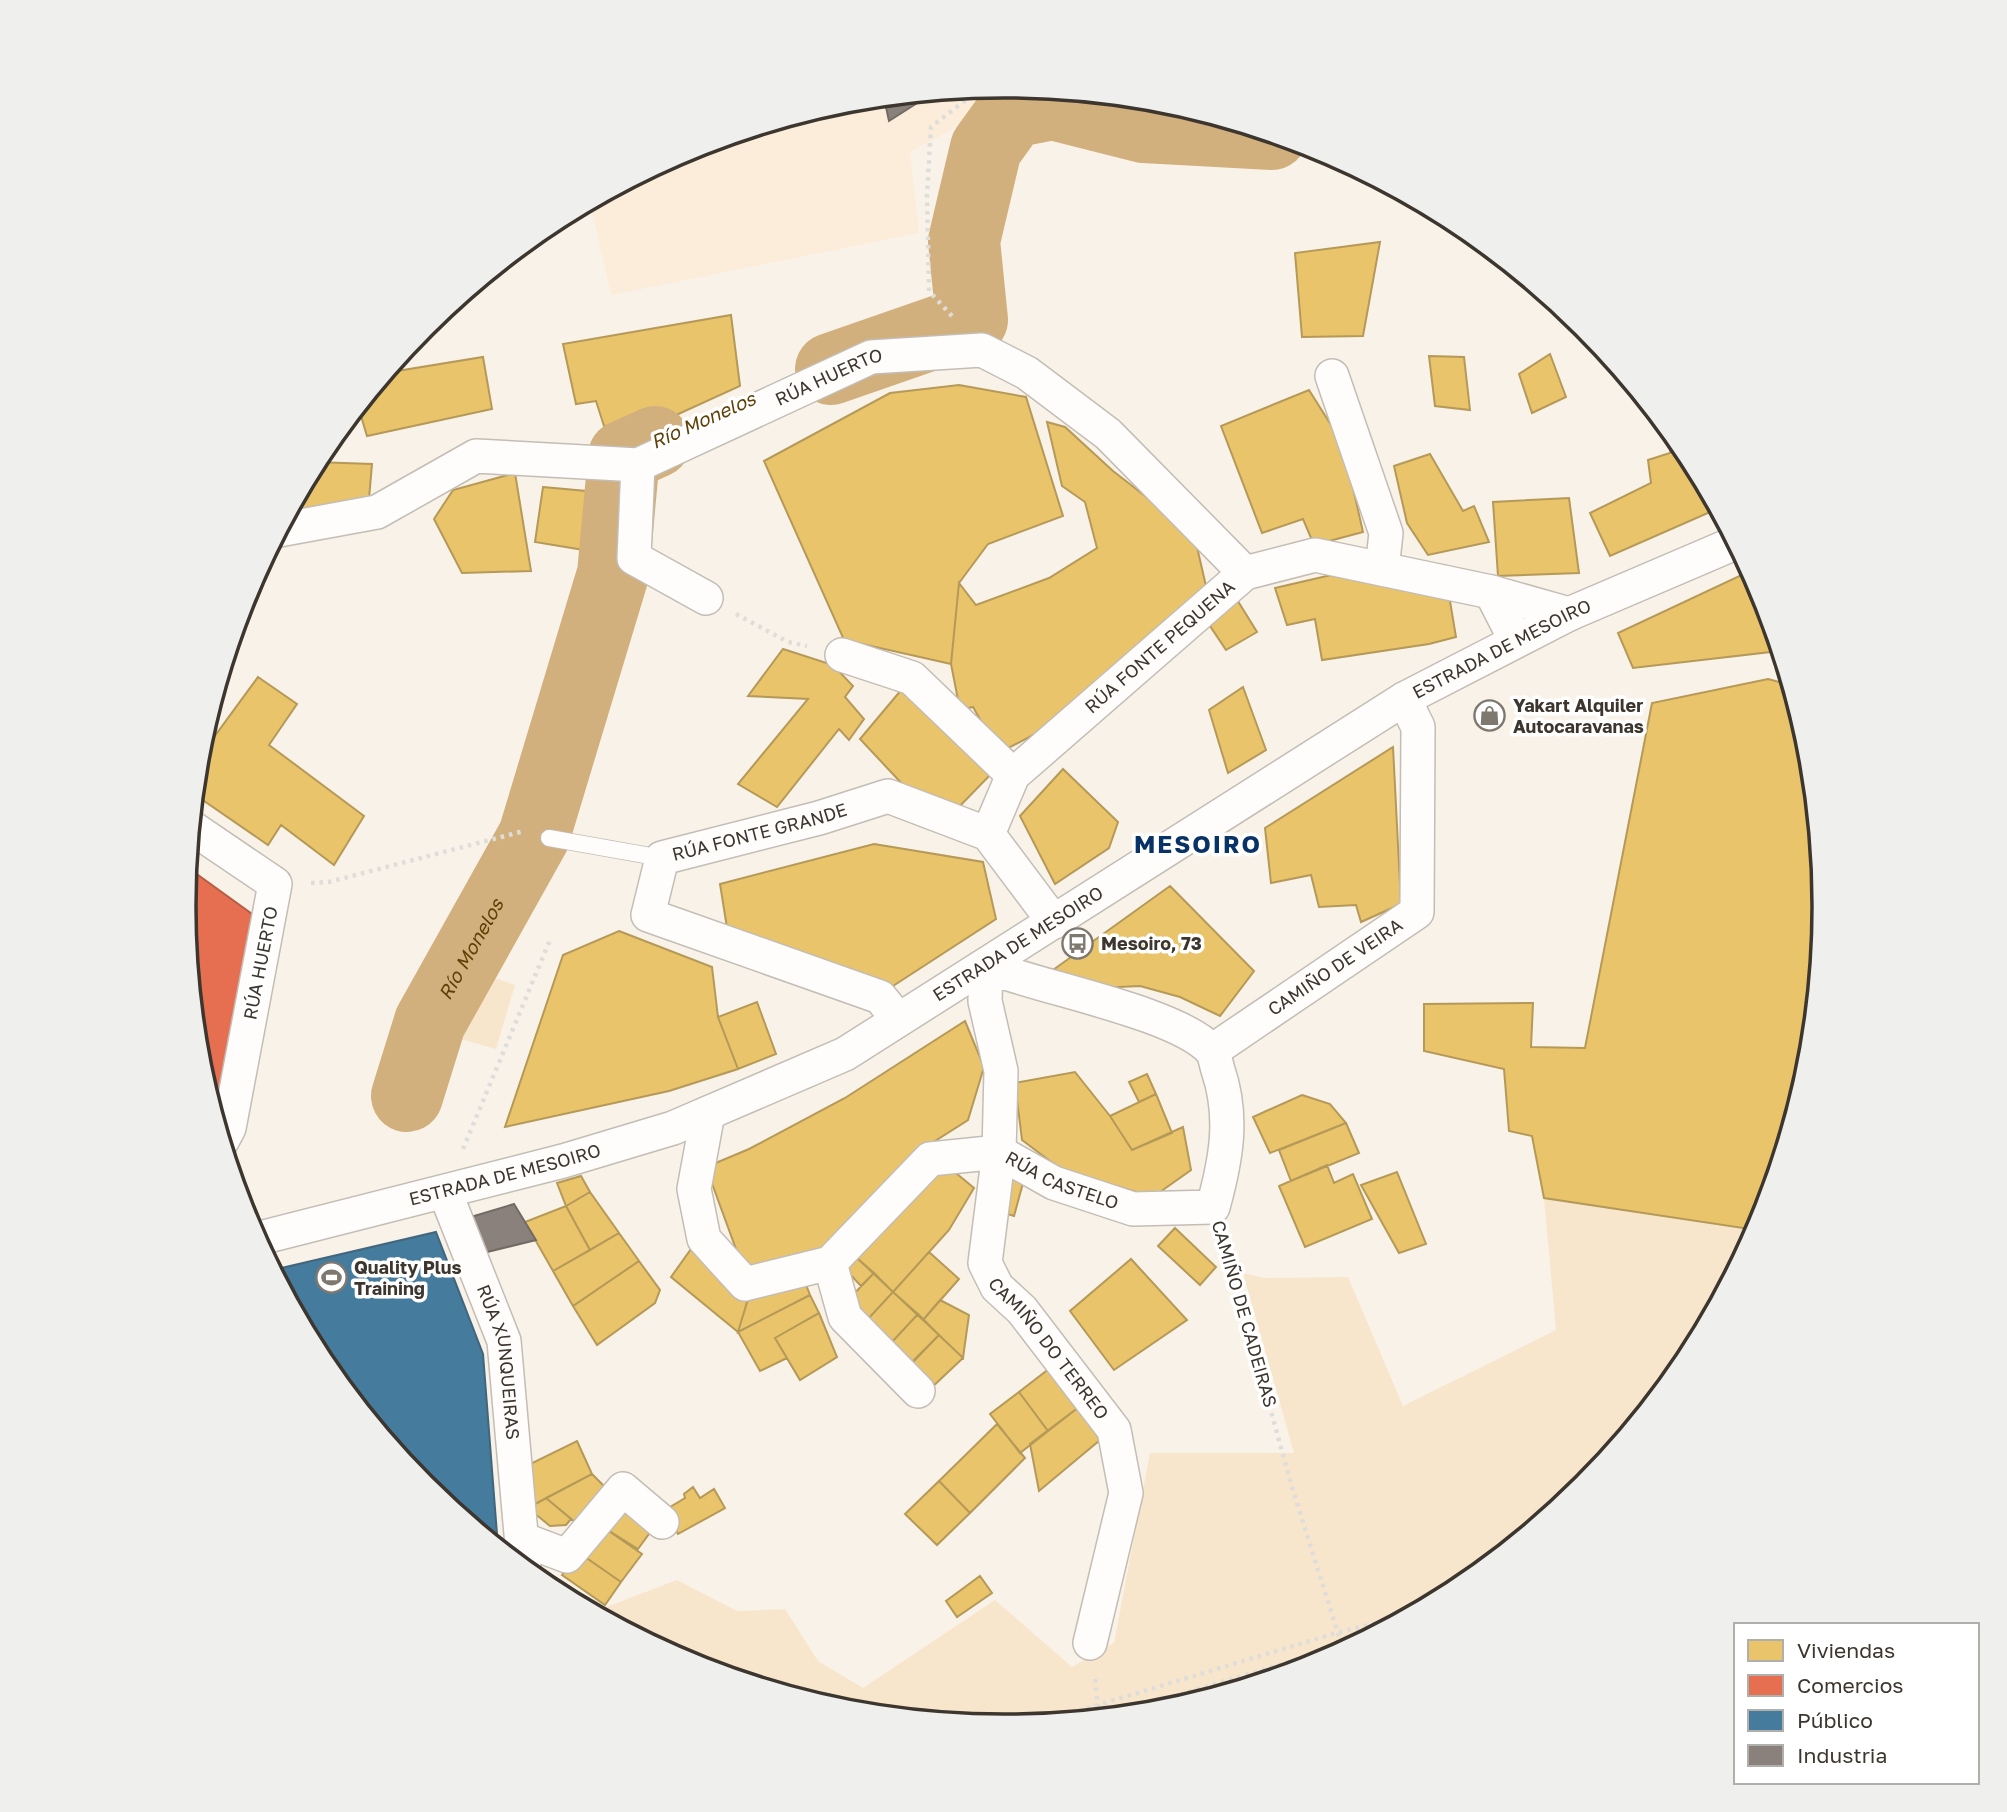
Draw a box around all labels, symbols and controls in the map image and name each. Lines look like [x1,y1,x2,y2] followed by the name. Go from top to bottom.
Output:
[772,344,883,410] street label: RÚA HUERTO
[647,386,759,453] water label: Río Monelos
[1080,575,1239,717] street label: RÚA FONTE PEQUENA
[1409,594,1594,703] street label: ESTRADA DE MESOIRO
[1513,694,1644,737] place label: Yakart Alquiler Autocaravanas
[1473,699,1507,733] shop icon: Yakart Alquiler Autocaravanas
[670,798,849,865] street label: RÚA FONTE GRANDE
[1134,829,1262,858] district label: MESOIRO
[928,881,1107,1005] street label: ESTRADA DE MESOIRO
[433,894,508,1003] water label: Río Monelos
[238,904,282,1021] street label: RÚA HUERTO
[1263,913,1406,1020] street label: CAMIÑO DE VEIRA
[1061,927,1095,961] bus stop icon: Mesoiro, 73
[1101,932,1202,954] place label: Mesoiro, 73
[407,1138,603,1210] street label: ESTRADA DE MESOIRO
[1002,1146,1122,1214] street label: RÚA CASTELO
[1208,1218,1282,1410] street label: CAMIÑO DE CADEIRAS
[354,1256,462,1299] place label: Quality Plus Training
[314,1261,348,1295] sports icon: Quality Plus Training
[984,1274,1114,1423] street label: CAMIÑO DO TERREO
[473,1281,525,1441] street label: RÚA XUNQUEIRAS
[1734,1623,1979,1784] legend
[1797,1637,1895,1663] text: Viviendas
[1797,1672,1903,1698] text: Comercios
[1797,1707,1873,1733] text: Público
[1797,1742,1887,1768] text: Industria

